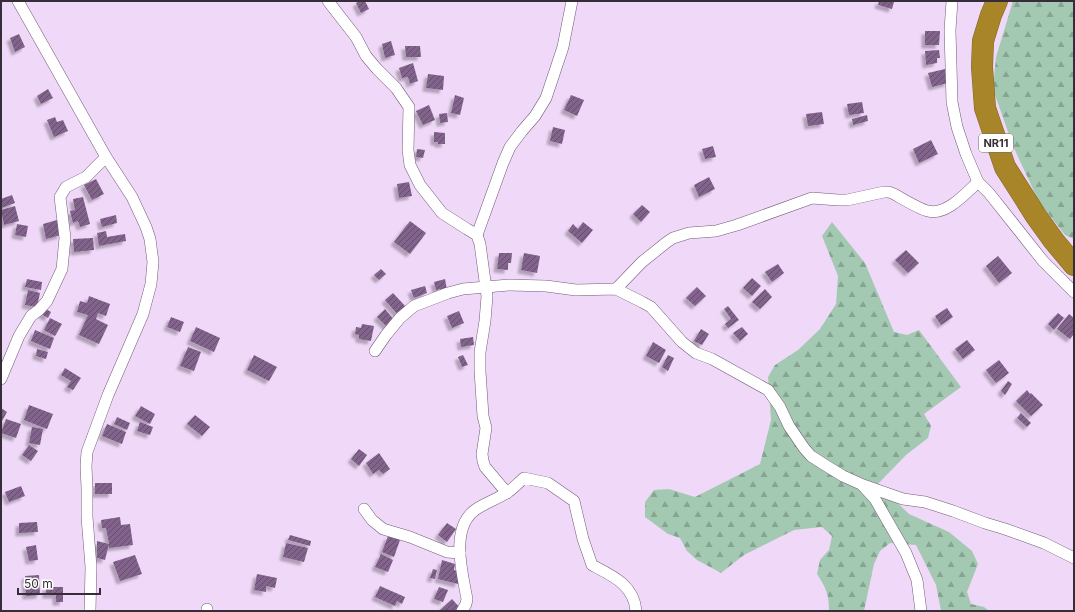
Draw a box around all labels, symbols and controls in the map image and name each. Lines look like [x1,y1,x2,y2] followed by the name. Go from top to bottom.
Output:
[979,134,1013,152] road number: NR11
[18,570,100,596] scale bar
[24,576,53,591] text: 50 m

